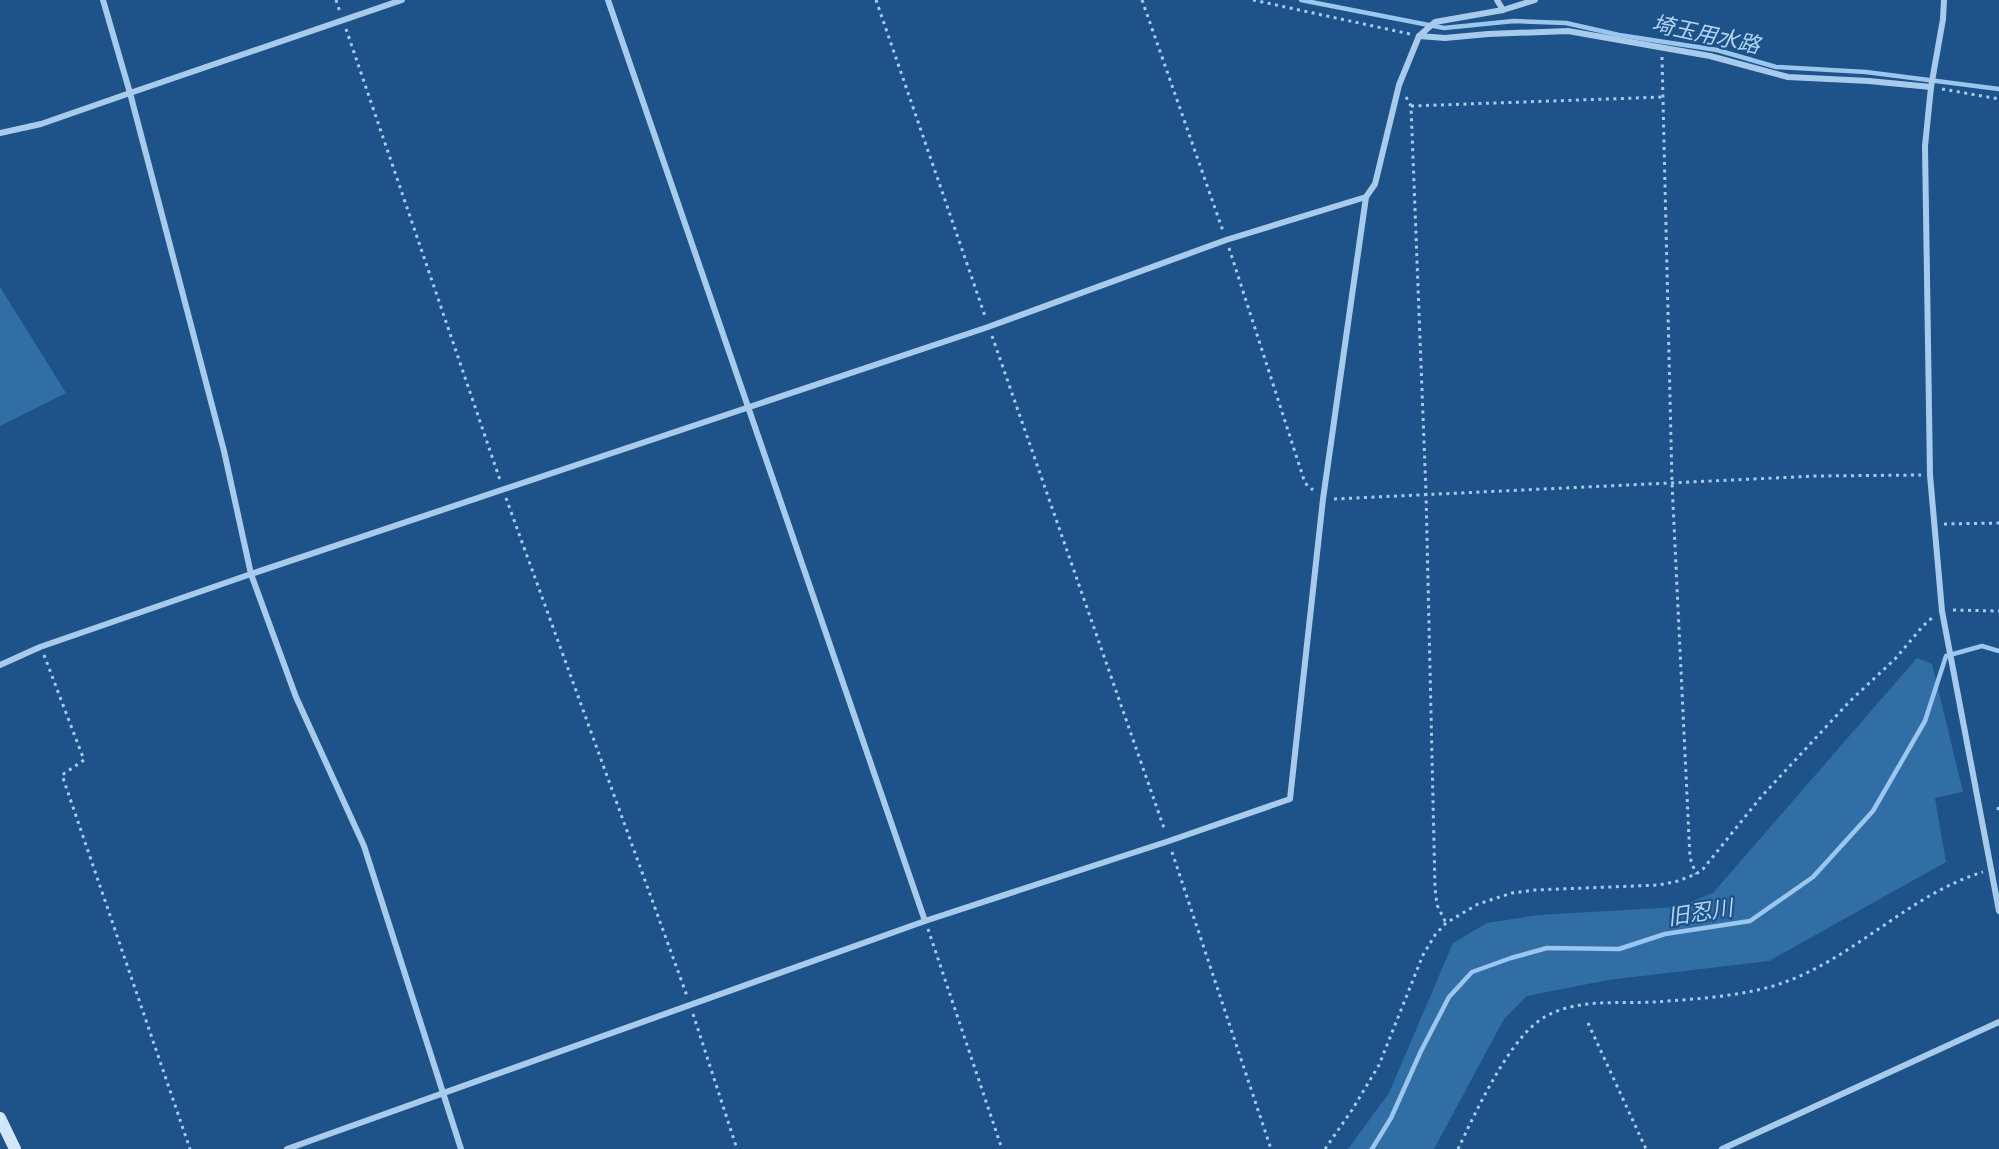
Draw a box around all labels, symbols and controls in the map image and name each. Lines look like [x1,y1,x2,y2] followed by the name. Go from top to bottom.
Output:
[1650,12,1764,58] water label: 埼玉用水路
[1666,897,1736,929] water label: 旧忍川

